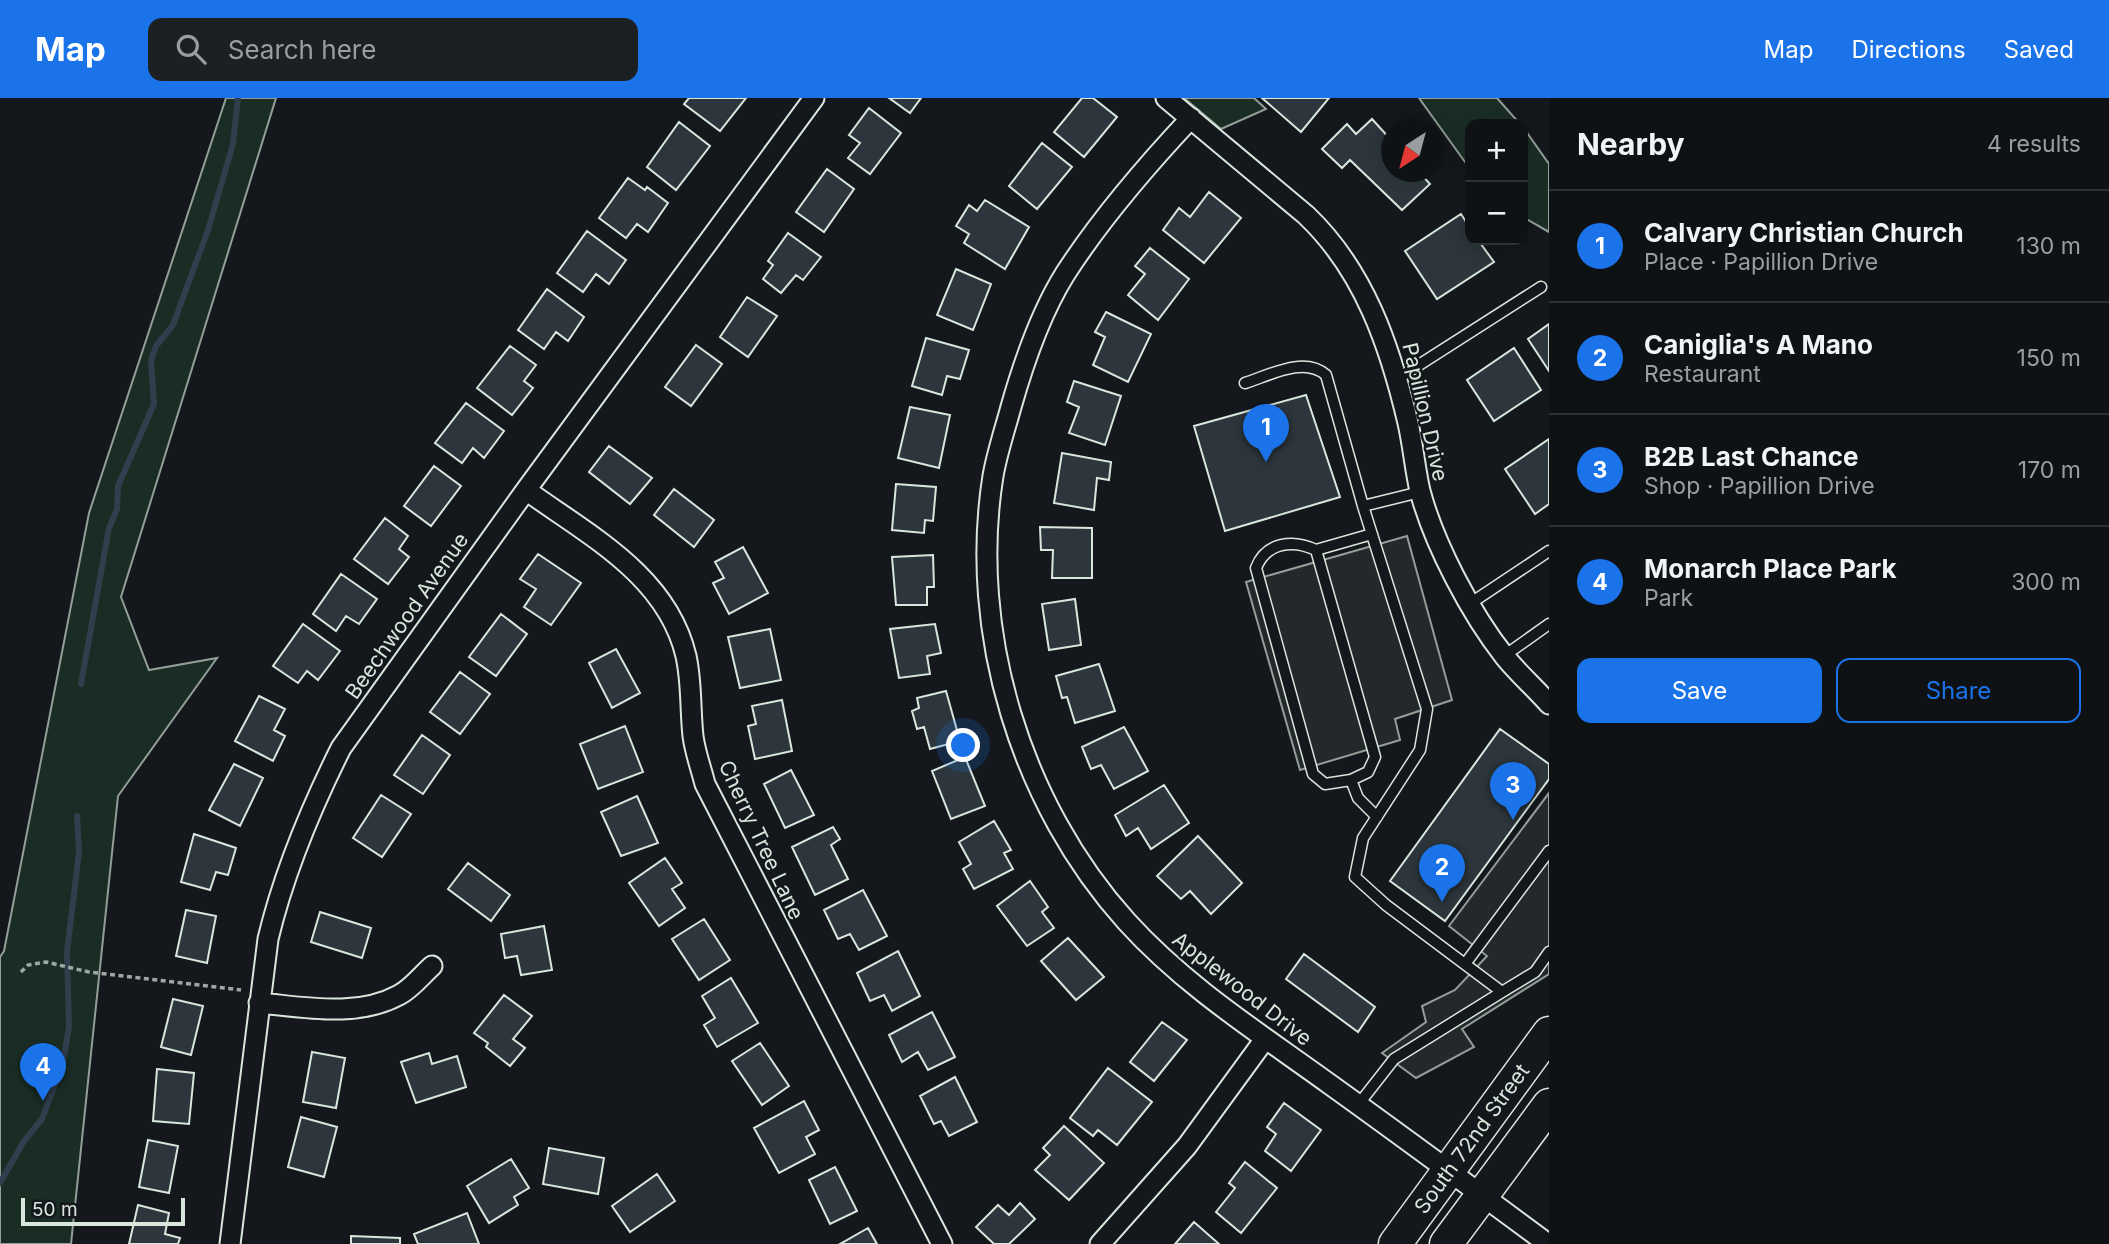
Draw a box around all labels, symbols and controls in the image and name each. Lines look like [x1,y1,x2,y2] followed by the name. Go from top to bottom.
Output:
[148,18,638,81] search box
[35,29,106,69] text: Map
[172,30,210,68] icon: search
[228,34,376,65] text: Search here
[1764,35,1813,64] text: Map
[1851,35,1966,64] text: Directions
[2004,35,2074,64] text: Saved
[1381,119,1444,182] north arrow
[1465,119,1528,245] map controls
[1465,119,1528,182] button: +
[1577,126,1685,162] text: Nearby
[1987,130,2081,158] text: 4 results
[1465,182,1528,245] button: −
[1644,217,1964,248] text: Calvary Christian Church
[1595,232,1605,260] text: 1
[2016,232,2081,260] text: 130 m
[1644,248,1878,276] text: Place · Papillion Drive
[1644,329,1873,360] text: Caniglia's A Mano
[1397,340,1454,484] street label: Papillion Drive
[1593,344,1607,372] text: 2
[2017,344,2081,372] text: 150 m
[1644,360,1761,388] text: Restaurant
[1243,404,1289,462] pin: 1
[1644,441,1858,472] text: B2B Last Chance
[1593,456,1607,484] text: 3
[2018,456,2081,484] text: 170 m
[1644,472,1875,500] text: Shop · Papillion Drive
[340,528,473,704] street label: Beechwood Avenue
[1644,553,1897,584] text: Monarch Place Park
[1592,568,1608,596] text: 4
[2011,568,2081,596] text: 300 m
[1644,584,1693,612] text: Park
[1577,658,1822,723] button: Save
[1836,658,2081,723] button: Share
[946,728,980,762] your location
[714,756,809,923] street label: Cherry Tree Lane
[1490,762,1536,820] pin: 3
[1419,844,1465,902] pin: 2
[1168,926,1317,1051] street label: Applewood Drive
[20,1043,66,1101] pin: 4
[1409,1059,1534,1218] street label: South 72nd Street
[21,1195,186,1227] scale bar
[32,1198,78,1221] text: 50 m

